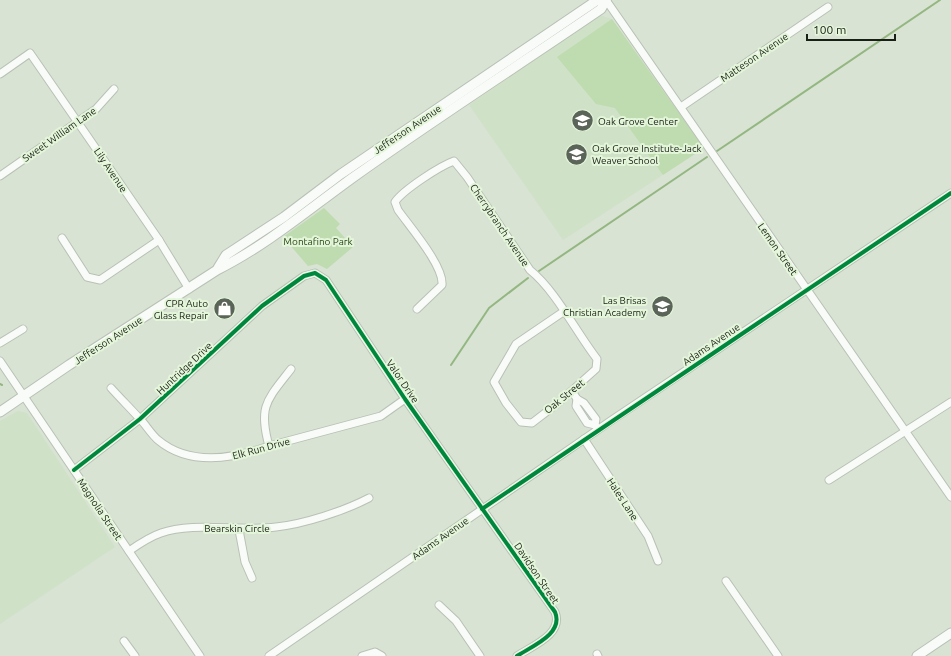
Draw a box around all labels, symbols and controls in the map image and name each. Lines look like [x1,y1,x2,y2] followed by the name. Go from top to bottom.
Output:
[807,16,895,42] scale bar
[813,23,846,36] text: 100 m
[718,31,790,84] street label: Matteson Avenue
[371,103,443,156] street label: Jefferson Avenue
[20,105,98,164] street label: Sweet William Lane
[570,108,596,134] school or university icon: Oak Grove Center
[598,116,678,127] place label: Oak Grove Center
[563,141,589,167] school or university icon: Oak Grove Institute-Jack Weaver School
[592,143,702,166] place label: Oak Grove Institute-Jack Weaver School
[92,146,129,194] street label: Lily Avenue
[468,182,531,268] street label: Cherrybranch Avenue
[756,221,800,277] street label: Lemon Street
[283,236,353,247] park label: Montafino Park
[649,293,675,319] school or university icon: Las Brisas Christian Academy
[563,295,646,318] place label: Las Brisas Christian Academy
[211,296,237,322] shop icon: CPR Auto Glass Repair
[154,298,208,321] place label: CPR Auto Glass Repair
[72,314,145,367] street label: Jefferson Avenue
[681,321,742,368] street label: Adams Avenue
[154,340,214,397] street label: Huntridge Drive
[384,358,421,405] street label: Valor Drive
[542,377,587,416] street label: Oak Street
[231,436,291,461] street label: Elk Run Drive
[605,476,640,523] street label: Hales Lane
[75,477,124,542] street label: Magnolia Street
[410,515,471,562] street label: Adams Avenue
[204,523,270,534] street label: Bearskin Circle
[512,541,561,606] street label: Davidson Street

